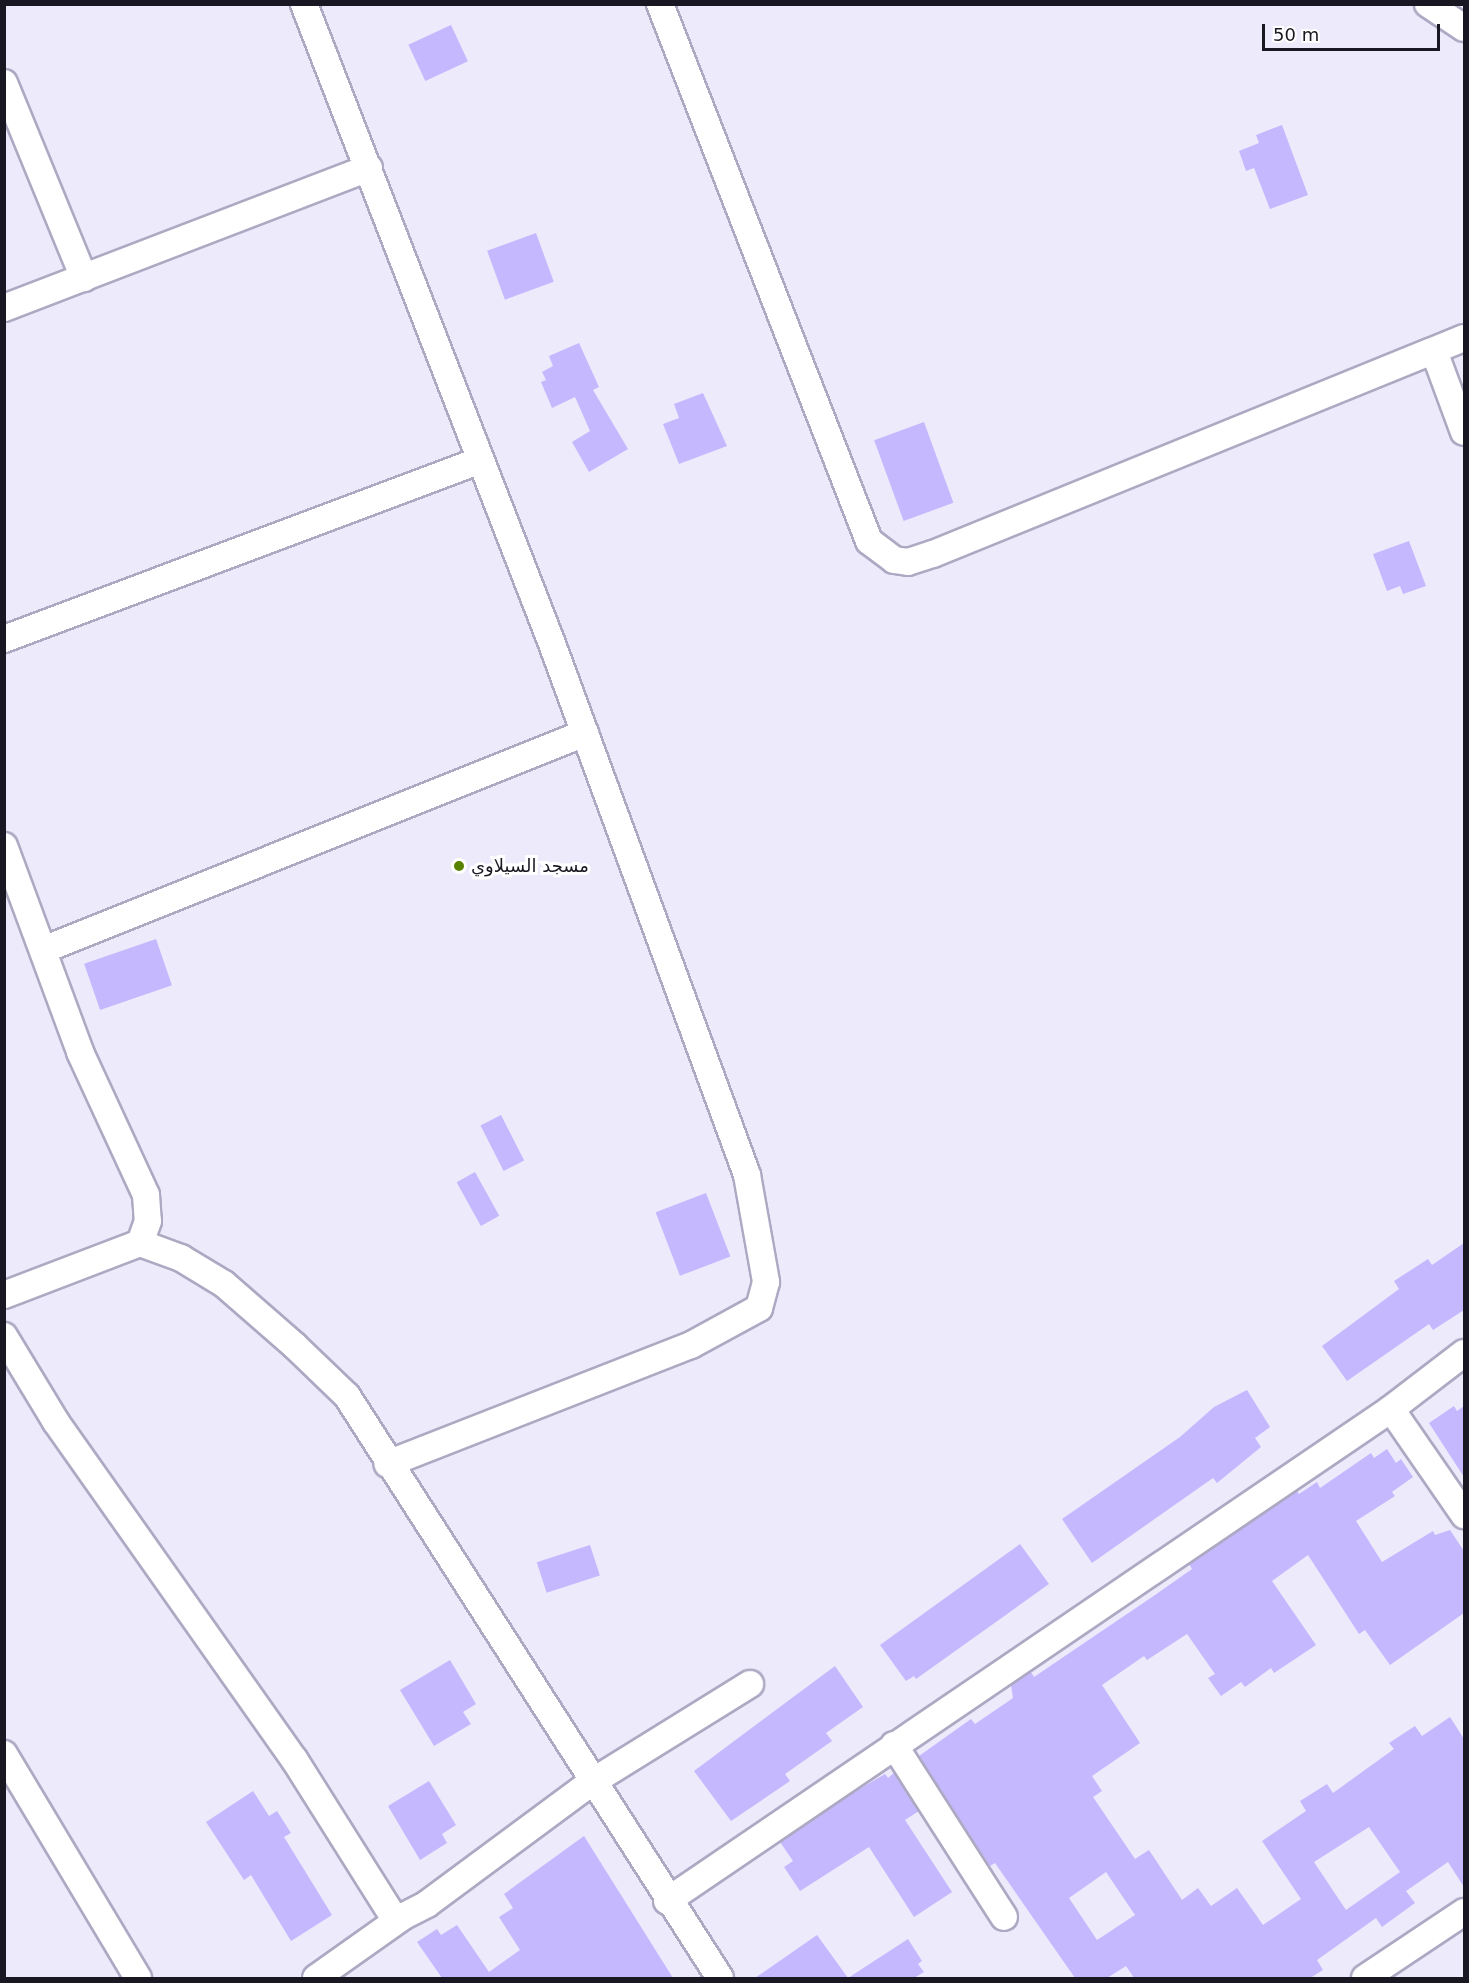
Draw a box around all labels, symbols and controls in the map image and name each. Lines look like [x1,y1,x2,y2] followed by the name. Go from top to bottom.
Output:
[1265,12,1444,50] scale bar
[1273,24,1319,45] text: 50 m
[471,855,589,877] place label: مسجد السيلاوي
[452,859,466,873] marker: مسجد السيلاوي

